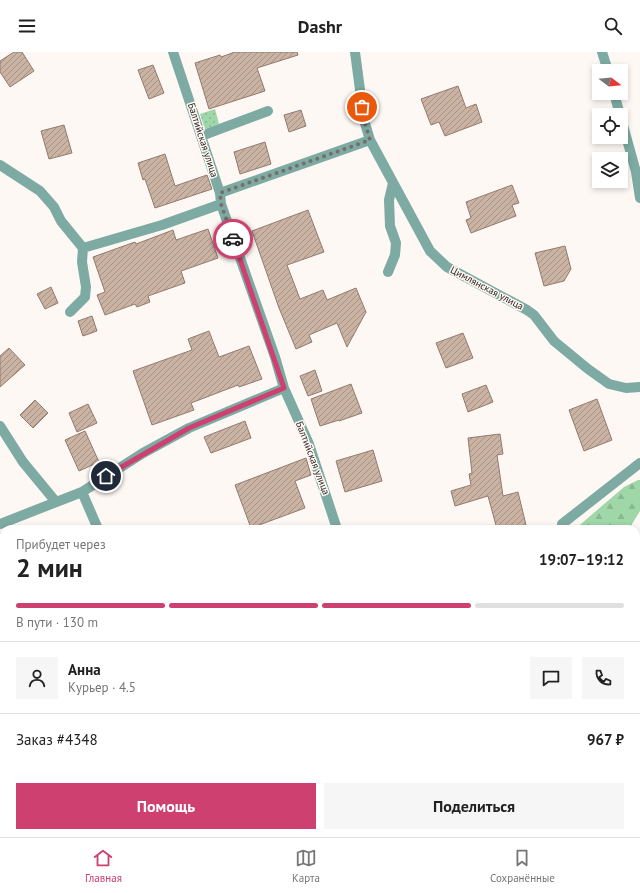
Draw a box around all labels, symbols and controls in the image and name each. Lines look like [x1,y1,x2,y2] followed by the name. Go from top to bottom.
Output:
[16,15,38,37] icon: menu
[298,15,342,38] text: Dashr
[602,15,624,37] icon: search
[592,64,628,100] north arrow
[592,64,628,188] map controls
[345,90,379,124] pin
[351,96,373,118] icon: bag
[185,101,221,179] street label: Балтийская улица
[592,108,628,144] button: locate
[592,152,628,188] button: layers
[213,219,253,259] courier
[222,228,244,250] icon: car
[448,263,526,313] street label: Цимлянская улица
[293,419,333,497] street label: Балтийская улица
[89,459,123,493] pin
[95,465,117,487] icon: home
[16,536,106,553] text: Прибудет через
[539,550,624,569] text: 19:07–19:12
[16,551,83,584] text: 2 мин
[16,614,98,631] text: В пути · 130 m
[16,657,58,699] button: person
[530,657,572,699] button: chat
[582,657,624,699] button: phone
[68,660,101,679] text: Анна
[68,679,136,696] text: Курьер · 4.5
[16,730,98,749] text: Заказ #4348
[587,730,624,749] text: 967 ₽
[16,783,316,829] button: Помощь
[324,783,624,829] button: Поделиться
[85,847,122,885] tab: Главная
[292,847,320,885] tab: Карта
[490,847,555,885] tab: Сохранённые

